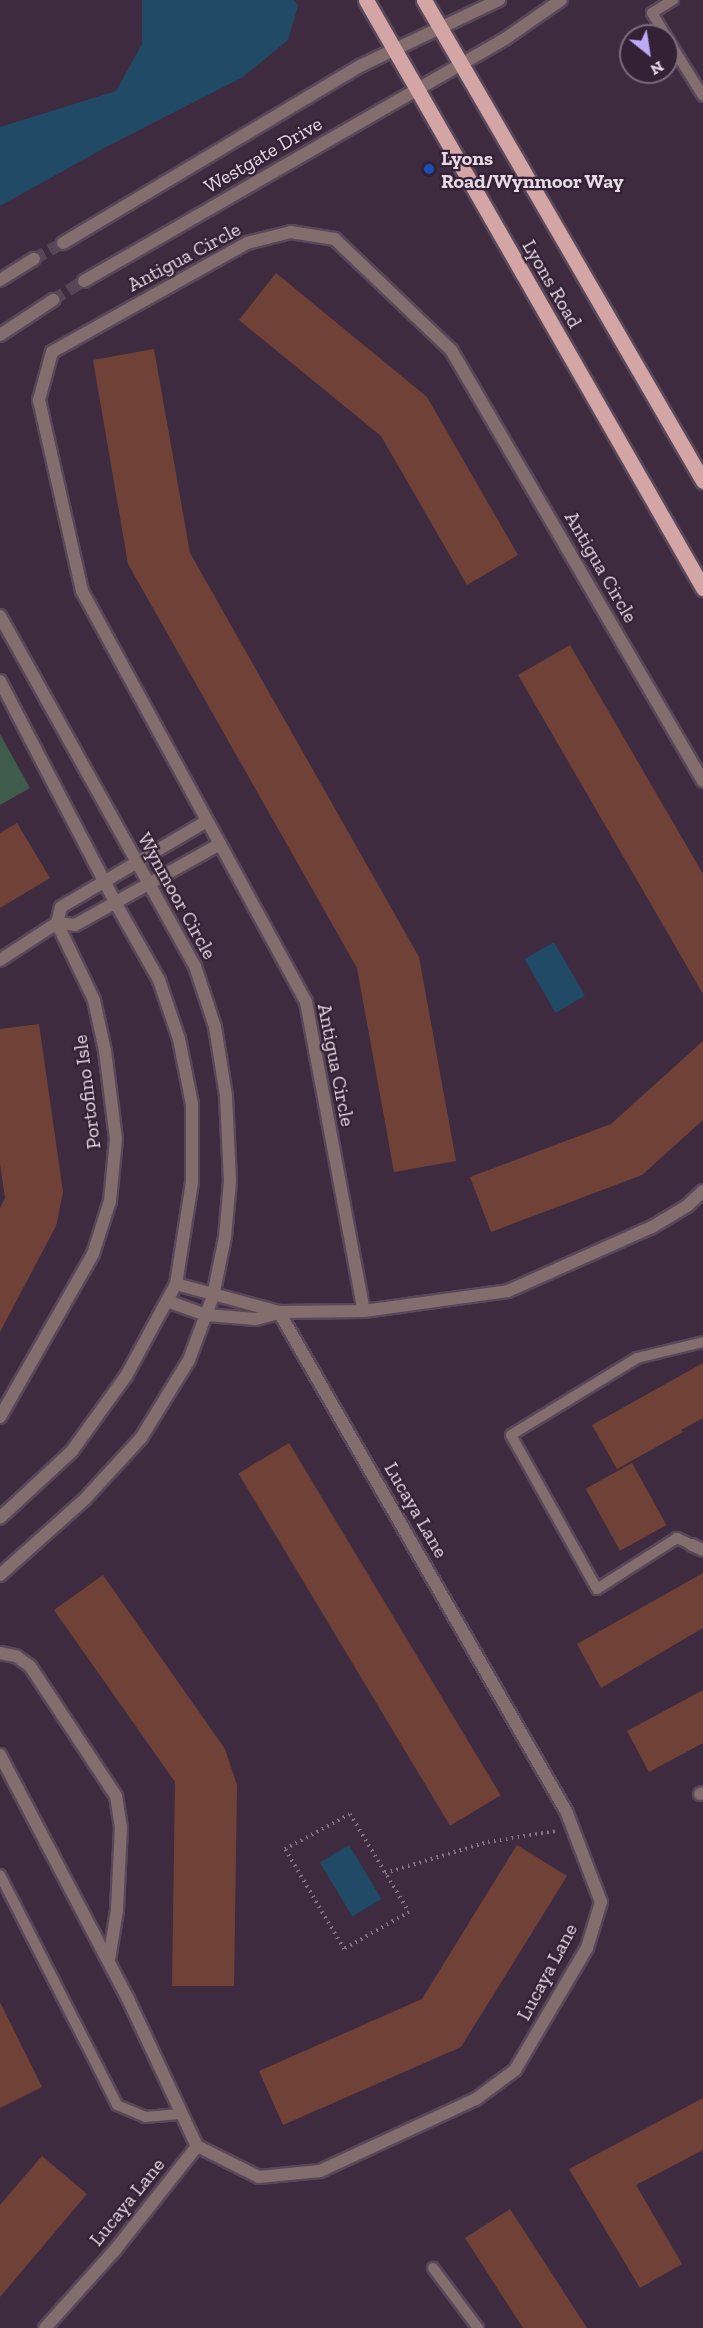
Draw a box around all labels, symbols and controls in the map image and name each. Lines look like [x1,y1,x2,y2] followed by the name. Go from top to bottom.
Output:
[619,24,679,84] north arrow
[647,57,667,80] text: N
[200,112,326,198] street label: Westgate Drive
[441,146,625,193] place label: Lyons Road/Wynmoor Way
[422,162,436,176] marker: Lyons Road/Wynmoor Way
[123,217,245,297] street label: Antigua Circle
[517,236,587,332] street label: Lyons Road
[559,507,643,627] street label: Antigua Circle
[132,828,222,964] street label: Wynmoor Circle
[312,1002,360,1128] street label: Antigua Circle
[68,1034,106,1150] street label: Portofino Isle
[379,1458,453,1562] street label: Lucaya Lane
[511,1919,583,2025] street label: Lucaya Lane
[84,2153,170,2251] street label: Lucaya Lane

